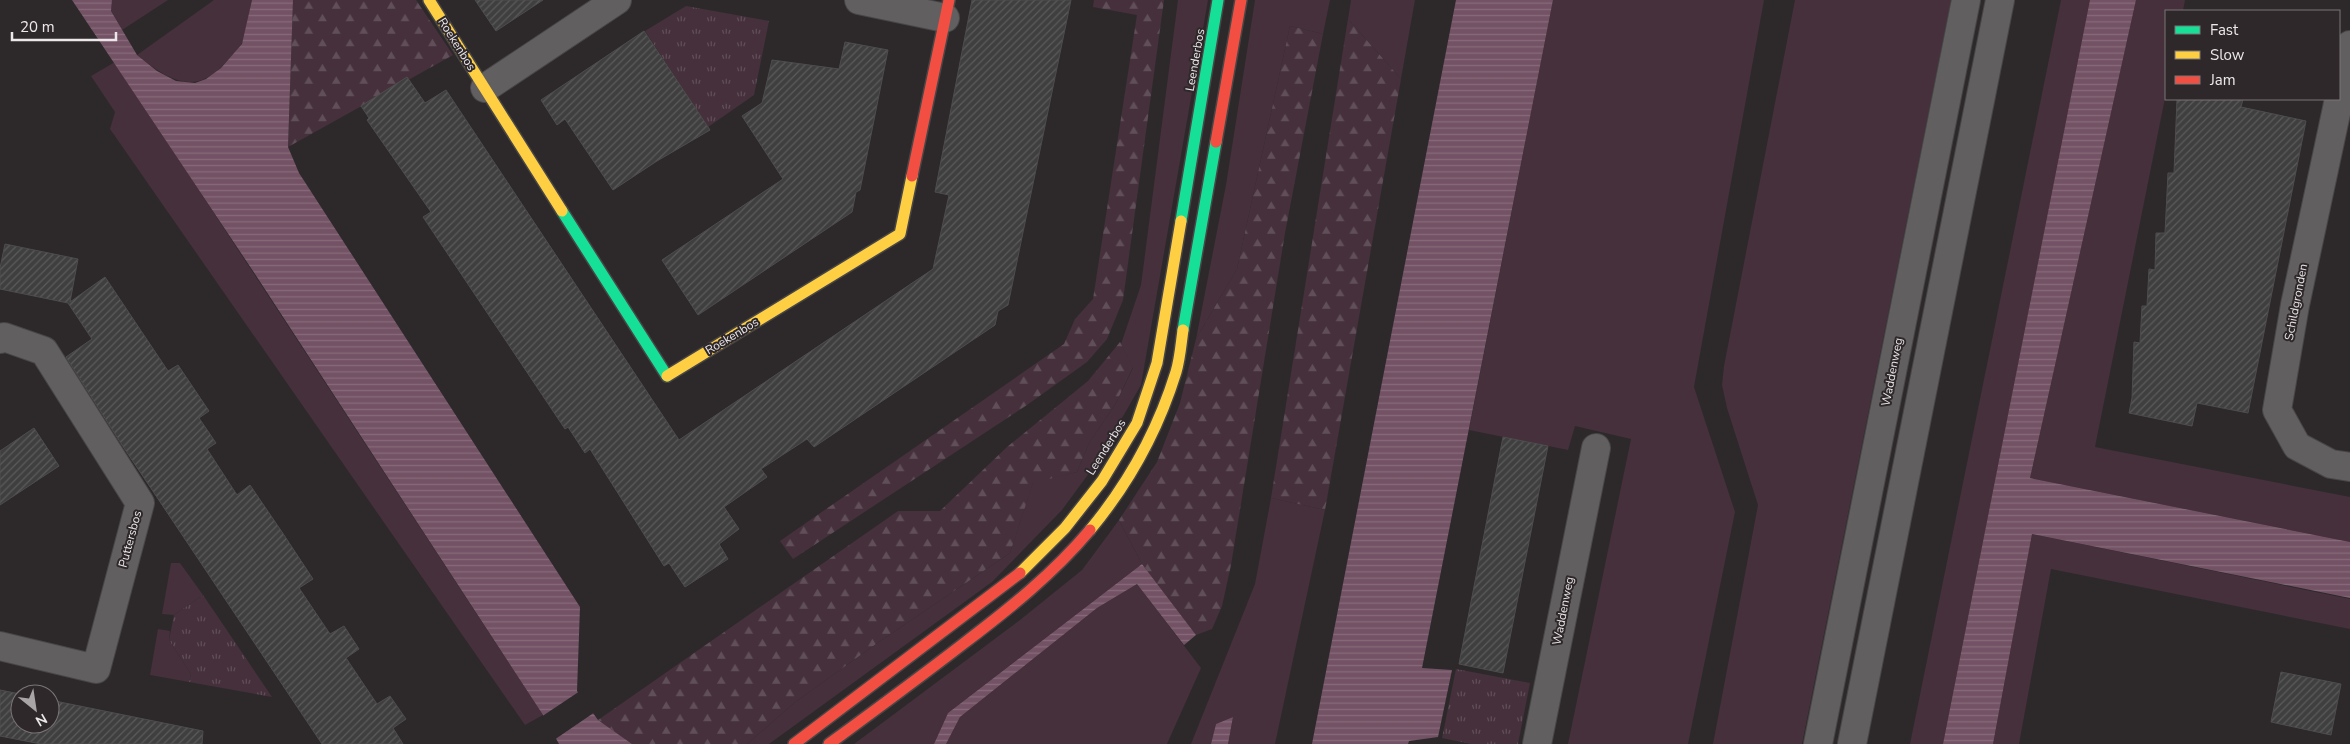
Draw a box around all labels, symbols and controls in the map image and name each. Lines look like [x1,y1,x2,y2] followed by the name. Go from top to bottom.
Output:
[12,10,116,42] scale bar
[2165,10,2340,100] legend
[434,15,480,74] street label: Roekenbos
[20,17,55,37] text: 20 m
[2210,20,2239,40] text: Fast
[1182,27,1208,92] street label: Leenderbos
[2210,45,2245,65] text: Slow
[2209,70,2236,90] text: Jam
[2281,262,2311,342] street label: Schildgronden
[702,314,762,358] street label: Roekenbos
[1878,336,1906,408] street label: Waddenweg
[1082,416,1130,478] street label: Leenderbos
[115,509,145,569] street label: Puttersbos
[1549,575,1577,647] street label: Waddenweg
[10,684,60,734] north arrow
[32,709,51,731] text: N

